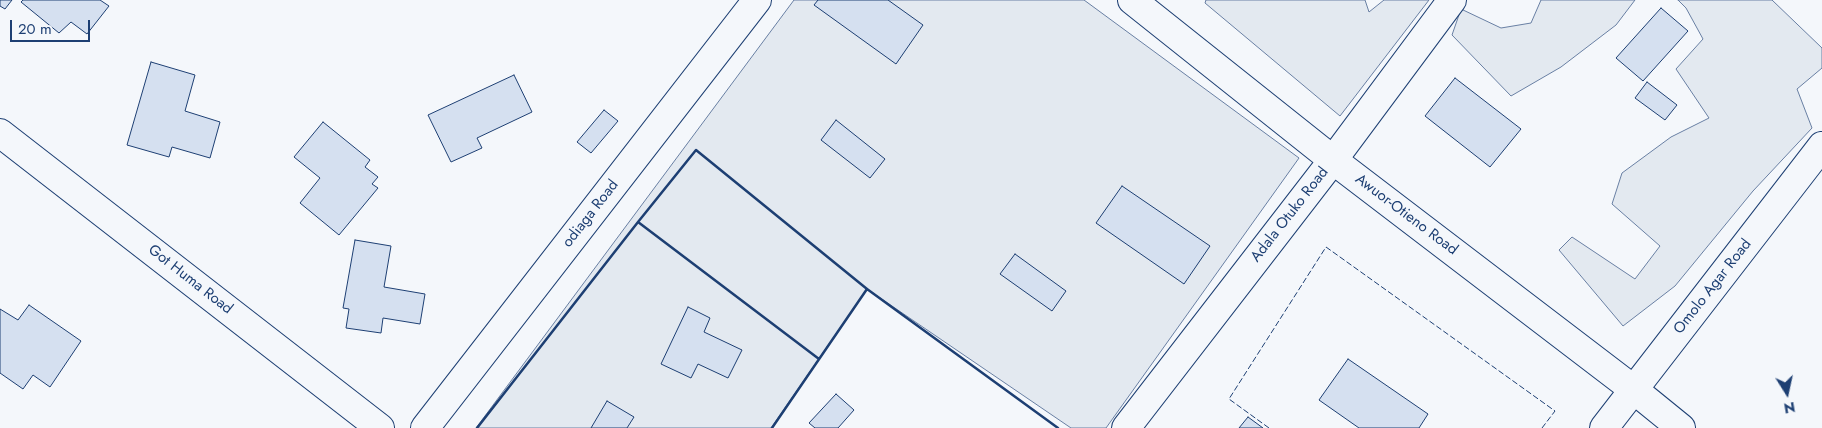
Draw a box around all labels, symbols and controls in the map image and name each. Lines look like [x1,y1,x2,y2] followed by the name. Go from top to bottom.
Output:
[12,10,92,42] scale bar
[18,18,52,40] text: 20 m
[1247,164,1333,266] street label: Adala Otuko Road
[1351,171,1461,259] street label: Awuor-Otieno Road
[559,177,623,251] street label: odiaga Road
[1670,236,1756,338] street label: Omolo Agar Road
[144,241,236,319] street label: Got Huma Road
[1762,368,1812,418] north arrow
[1782,397,1797,419] text: N

